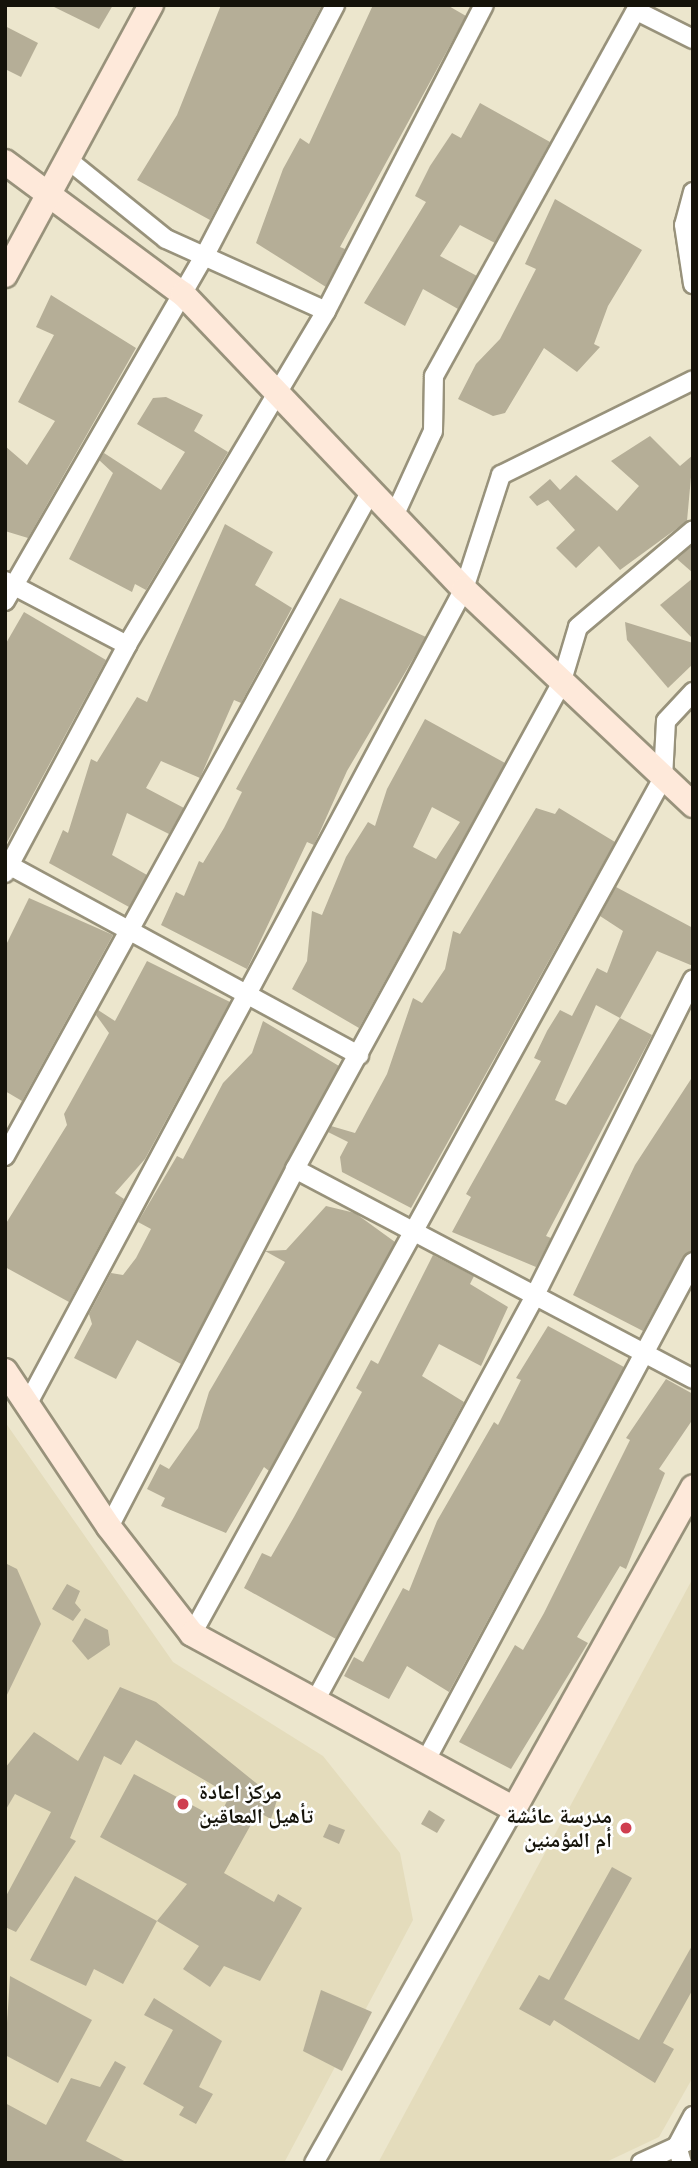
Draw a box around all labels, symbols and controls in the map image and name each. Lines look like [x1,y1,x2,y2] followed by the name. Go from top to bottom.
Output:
[199,1779,313,1829] place label: مركز اعادة تأهيل المعاقين
[173,1794,193,1814] marker: مركز اعادة تأهيل المعاقين
[507,1803,612,1853] place label: مدرسة عائشة أم المؤمنين
[618,1820,634,1836] marker: مدرسة عائشة أم المؤمنين

